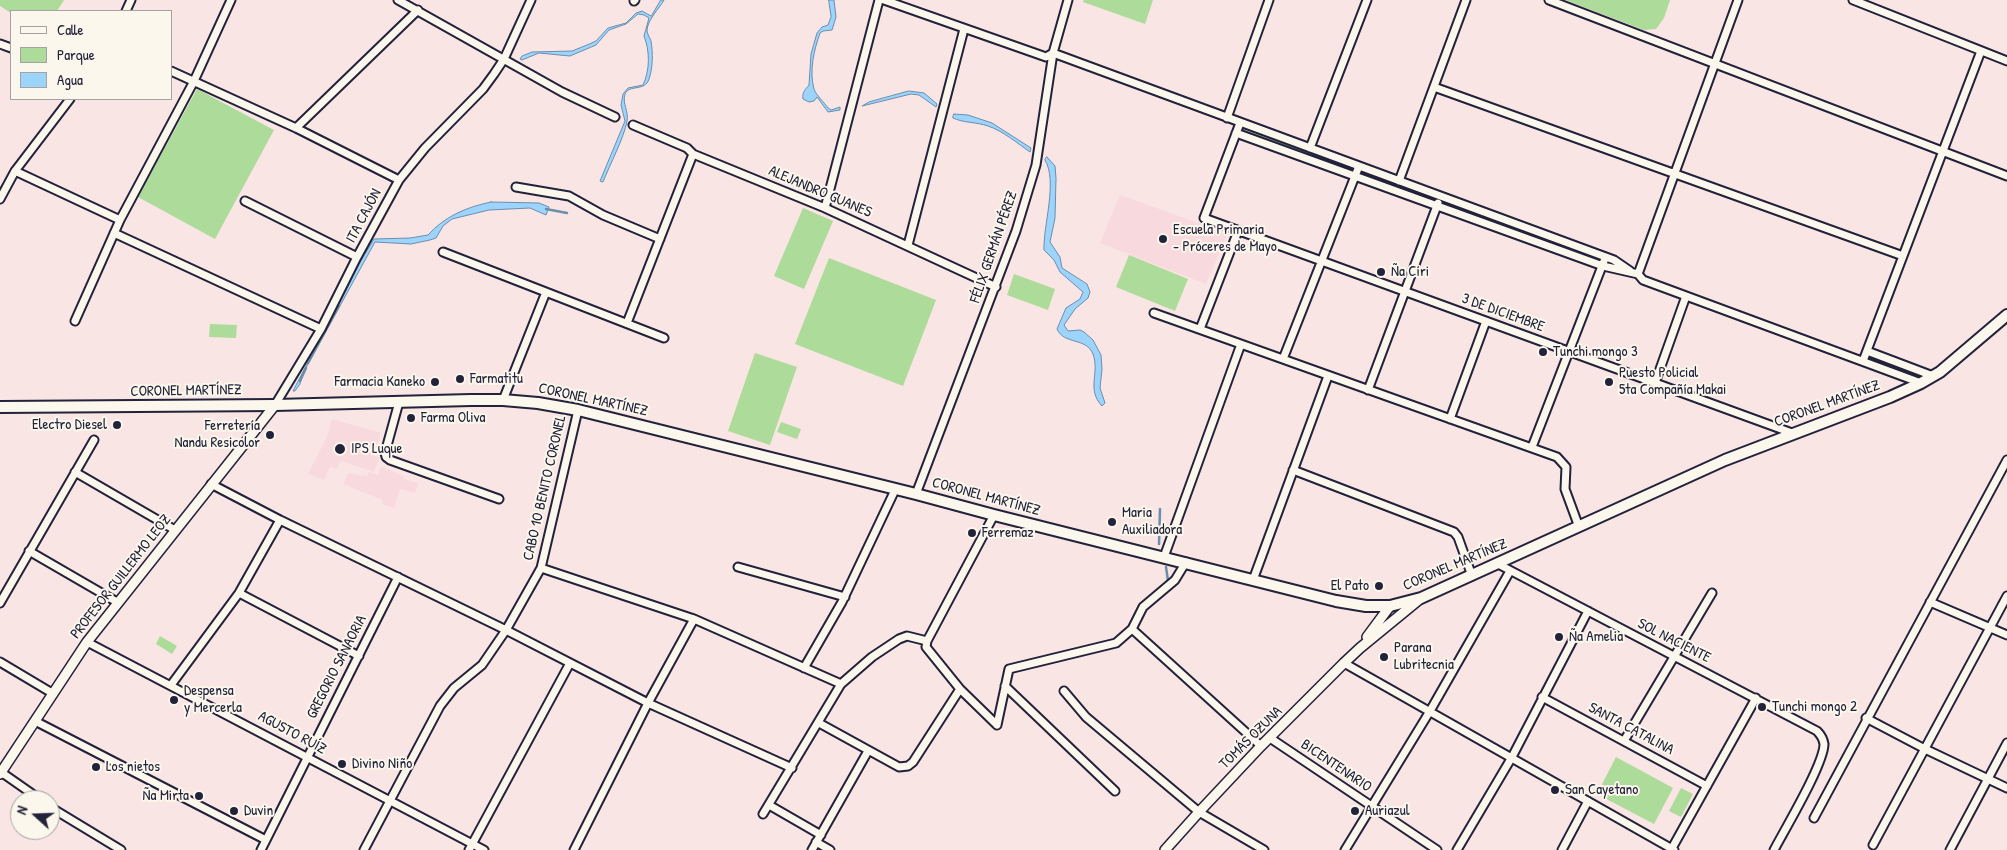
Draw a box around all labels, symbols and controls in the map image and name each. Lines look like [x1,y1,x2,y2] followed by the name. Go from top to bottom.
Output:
[10,10,172,100] legend
[57,19,84,40] text: Calle
[57,44,95,65] text: Parque
[57,69,83,90] text: Agua
[766,162,874,222] street label: ALEJANDRO GUANES
[342,186,386,246] street label: ITA CAJÓN
[966,189,1022,305] street label: FÉLIX GERMÁN PÉREZ
[1173,221,1277,256] place label: Escuela Primaria - Próceres de Mayo
[1157,233,1169,245] marker: Escuela Primaria - Próceres de Mayo
[1391,263,1429,281] place label: Ña Ciri
[1375,266,1387,278] marker: Ña Ciri
[1459,290,1547,336] street label: 3 DE DICIEMBRE
[1553,343,1638,361] place label: Tunchi mongo 3
[1537,346,1549,358] marker: Tunchi mongo 3
[1619,364,1726,399] place label: Puesto Policial 5ta Compañía Makai
[470,370,523,388] place label: Farmatitu
[334,373,425,391] place label: Farmacia Kaneko
[454,373,466,385] marker: Farmatitu
[429,376,441,388] marker: Farmacia Kaneko
[1603,376,1615,388] marker: Puesto Policial 5ta Compañía Makai
[1772,377,1882,431] street label: CORONEL MARTÍNEZ
[537,380,649,420] street label: CORONEL MARTÍNEZ
[130,381,242,401] street label: CORONEL MARTÍNEZ
[421,409,485,427] place label: Farma Oliva
[405,412,417,424] marker: Farma Oliva
[520,414,570,562] street label: CABO 1O BENITO CORONEL
[32,416,107,434] place label: Electro Diesel
[174,417,260,452] place label: Ferretería Nandu Resicolor
[111,419,123,431] marker: Electro Diesel
[264,429,276,441] marker: Ferretería Nandu Resicolor
[351,440,403,458] place label: IPS Luque
[333,442,347,456] marker: IPS Luque
[930,474,1042,520] street label: CORONEL MARTÍNEZ
[1122,504,1182,539] place label: Maria Auxiliadora
[67,511,175,643] street label: PROFESOR GUILLERMO LEOZ
[1106,516,1118,528] marker: Maria Auxiliadora
[982,524,1034,542] place label: Ferremaz
[966,527,978,539] marker: Ferremaz
[1400,535,1510,595] street label: CORONEL MARTÍNEZ
[1331,577,1369,595] place label: El Pato
[1373,580,1385,592] marker: El Pato
[303,612,371,722] street label: GREGORIO SANAORIA
[1634,615,1714,667] street label: SOL NACIENTE
[1569,628,1623,646] place label: Ña Amelia
[1553,631,1565,643] marker: Ña Amelia
[1394,639,1454,674] place label: Parana Lubritecnia
[1378,651,1390,663] marker: Parana Lubritecnia
[184,682,242,717] place label: Despensa y Mercerla
[168,694,180,706] marker: Despensa y Mercerla
[1772,698,1857,716] place label: Tunchi mongo 2
[1585,699,1677,759] street label: SANTA CATALINA
[1756,701,1768,713] marker: Tunchi mongo 2
[1216,703,1286,773] street label: TOMÁS OZUNA
[255,708,329,758] street label: AGUSTO RUÍZ
[1297,736,1375,796] street label: BICENTENARIO
[352,755,412,773] place label: Divino Niño
[106,758,160,776] place label: Los nietos
[336,758,348,770] marker: Divino Niño
[90,761,102,773] marker: Los nietos
[1565,781,1638,799] place label: San Cayetano
[1549,784,1561,796] marker: San Cayetano
[143,787,189,805] place label: Ña Mirta
[10,790,60,840] north arrow
[193,790,205,802] marker: Ña Mirta
[244,802,273,820] place label: Duvin
[1365,802,1410,820] place label: Auriazul
[11,803,32,817] text: N
[228,805,240,817] marker: Duvin
[1349,805,1361,817] marker: Auriazul

